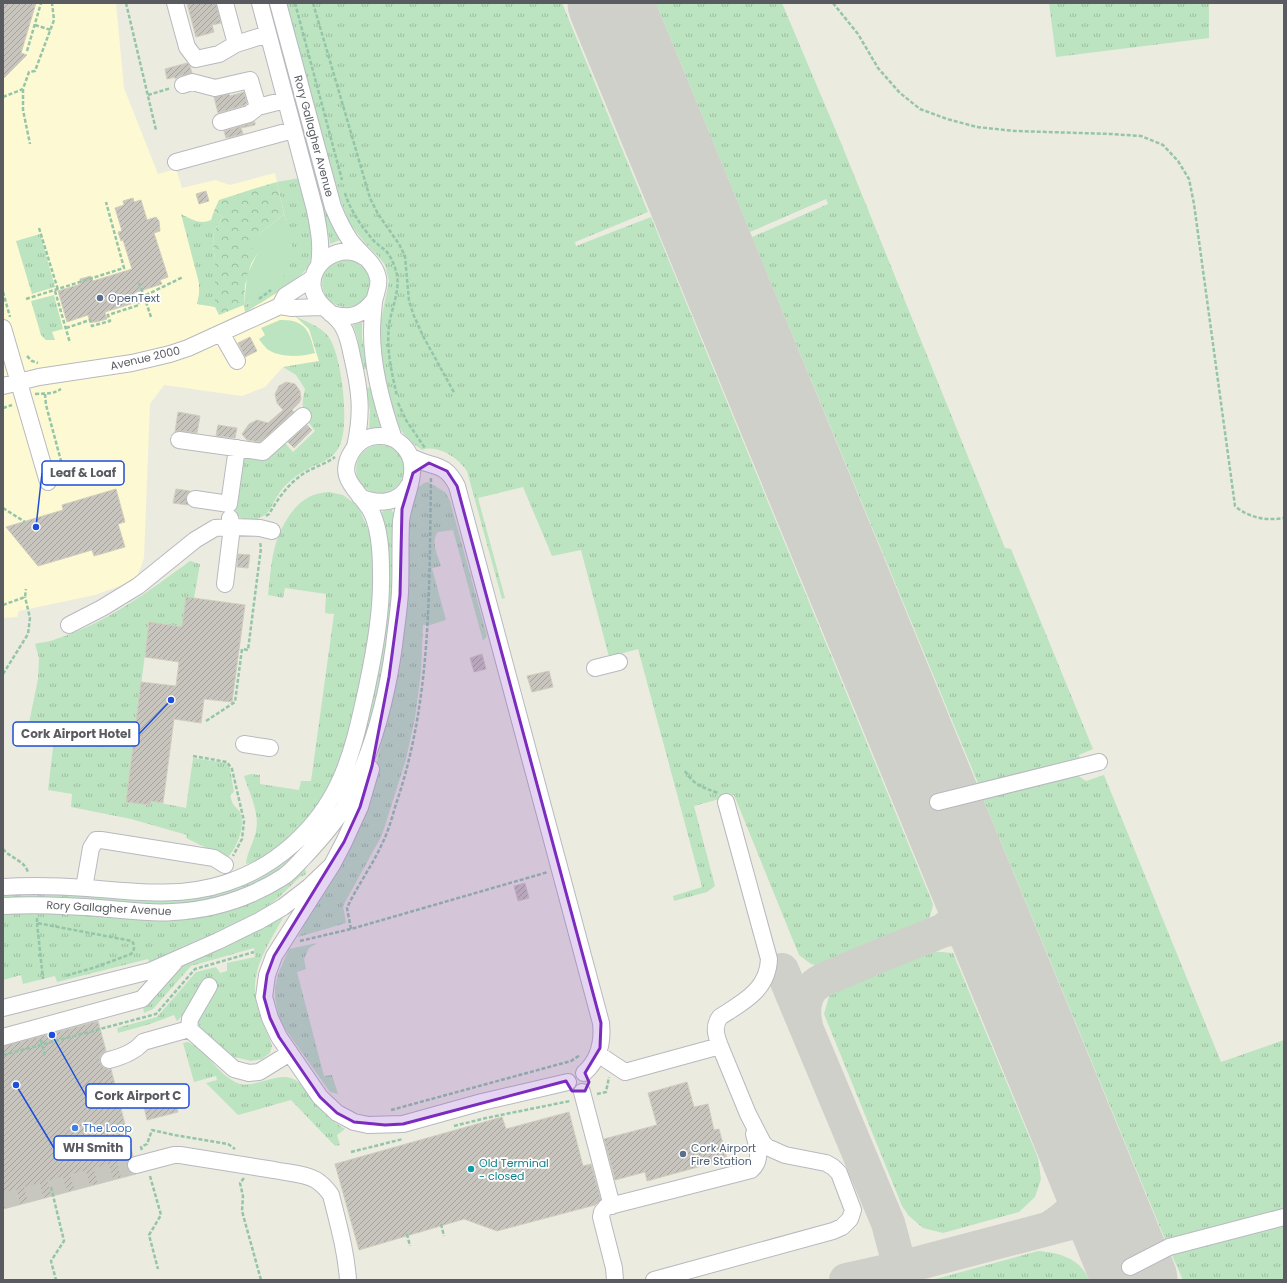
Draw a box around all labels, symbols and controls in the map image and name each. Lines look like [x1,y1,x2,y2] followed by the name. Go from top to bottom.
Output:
[290,73,338,199] street label: Rory Gallagher Avenue
[108,290,160,306] place label: OpenText
[95,293,105,303] marker: OpenText
[108,342,182,374] street label: Avenue 2000
[42,461,124,485] callout: Leaf & Loaf
[50,464,117,481] text: Leaf & Loaf
[13,722,139,746] callout: Cork Airport Hotel
[21,725,131,742] text: Cork Airport Hotel
[46,897,172,919] street label: Rory Gallagher Avenue
[86,1084,189,1108] callout: Cork Airport C
[95,1087,181,1104] text: Cork Airport C
[83,1120,132,1136] place label: The Loop
[70,1123,80,1133] marker: The Loop
[54,1136,131,1160] callout: WH Smith
[63,1139,123,1156] text: WH Smith
[691,1140,756,1169] place label: Cork Airport Fire Station
[678,1149,688,1159] marker: Cork Airport Fire Station
[479,1155,549,1184] place label: Old Terminal - closed
[466,1164,476,1174] marker: Old Terminal - closed

